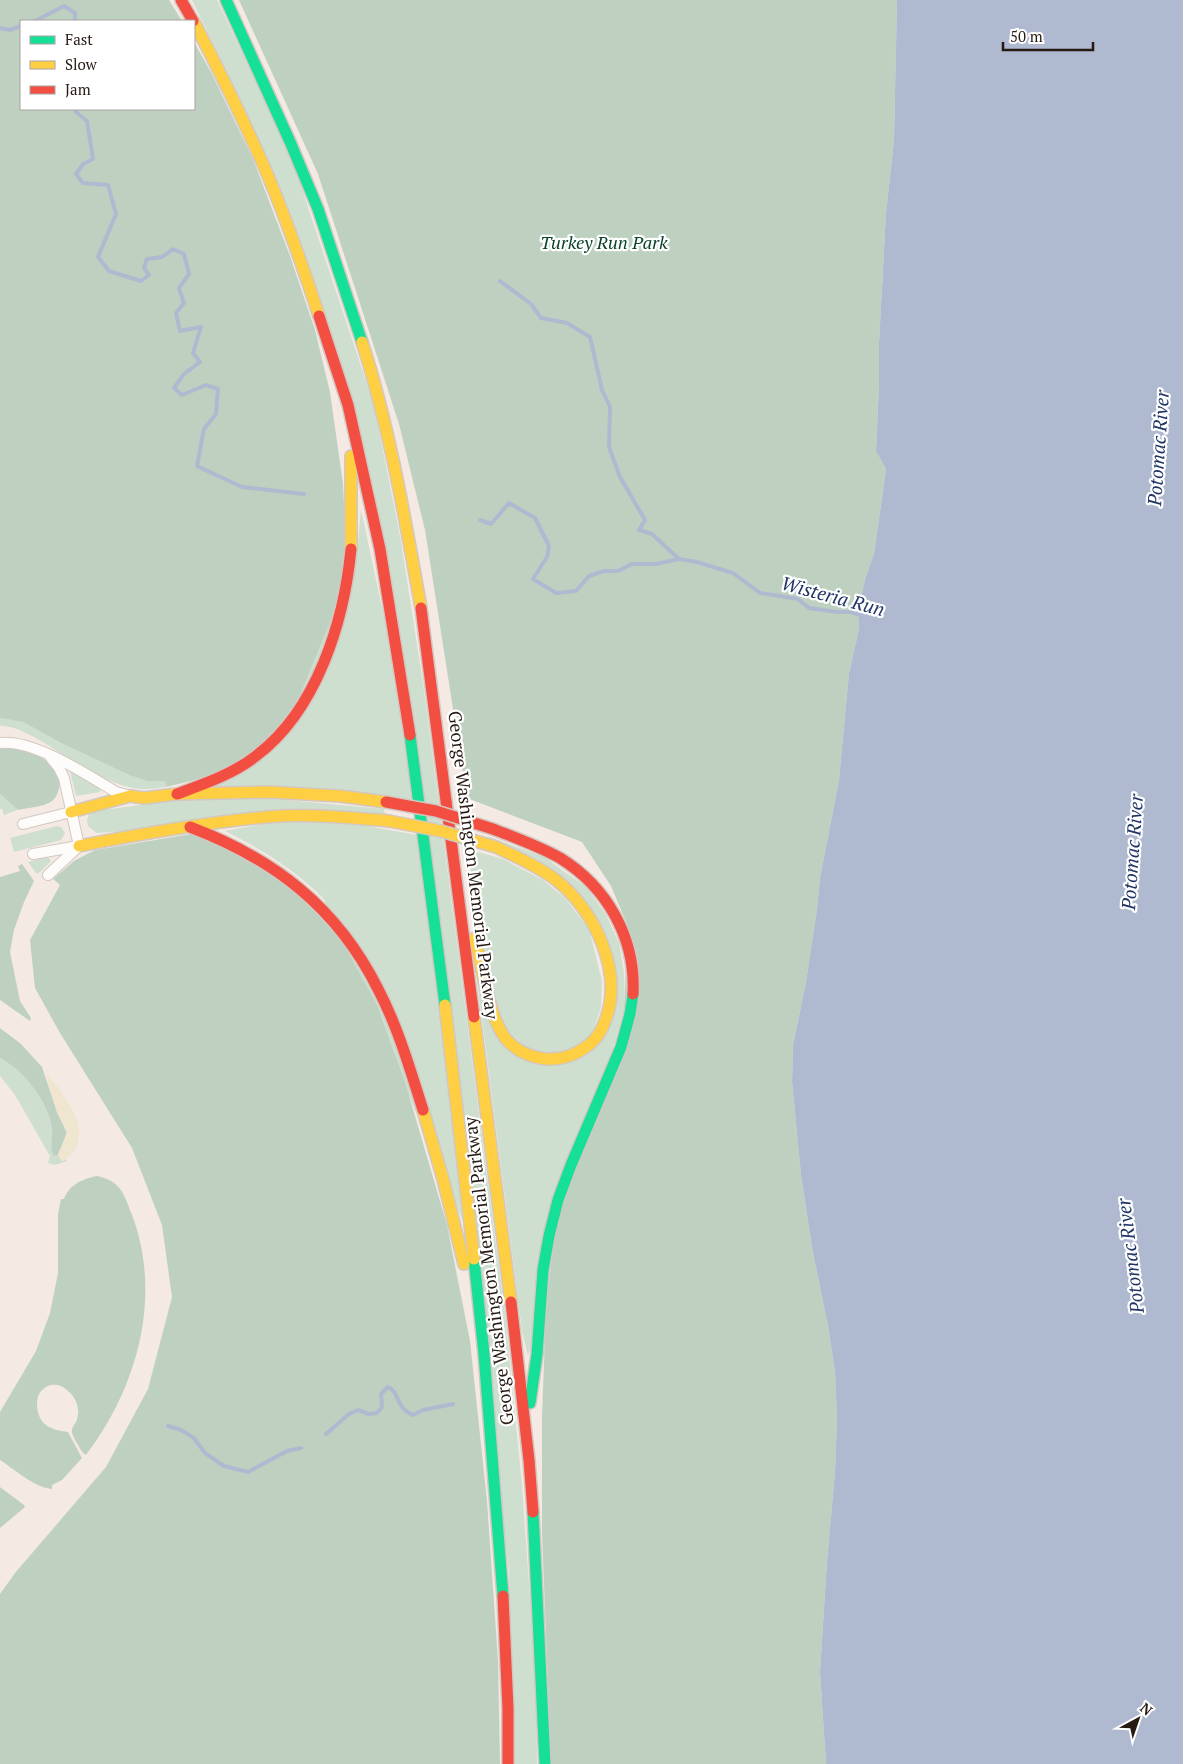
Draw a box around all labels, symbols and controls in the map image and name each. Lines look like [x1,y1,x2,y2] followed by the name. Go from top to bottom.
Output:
[20,20,195,110] legend
[1003,20,1093,52] scale bar
[1010,26,1043,46] text: 50 m
[65,29,93,49] text: Fast
[65,54,98,74] text: Slow
[65,79,91,99] text: Jam
[540,230,668,254] park label: Turkey Run Park
[1141,389,1174,508] water label: Potomac River
[779,570,887,621] water label: Wisteria Run
[443,709,505,1021] street label: George Washington Memorial Parkway
[1115,793,1148,912] water label: Potomac River
[457,1115,519,1427] street label: George Washington Memorial Parkway
[1110,1196,1149,1316] water label: Potomac River
[1113,1694,1163,1744] north arrow
[1137,1698,1157,1720] text: N

